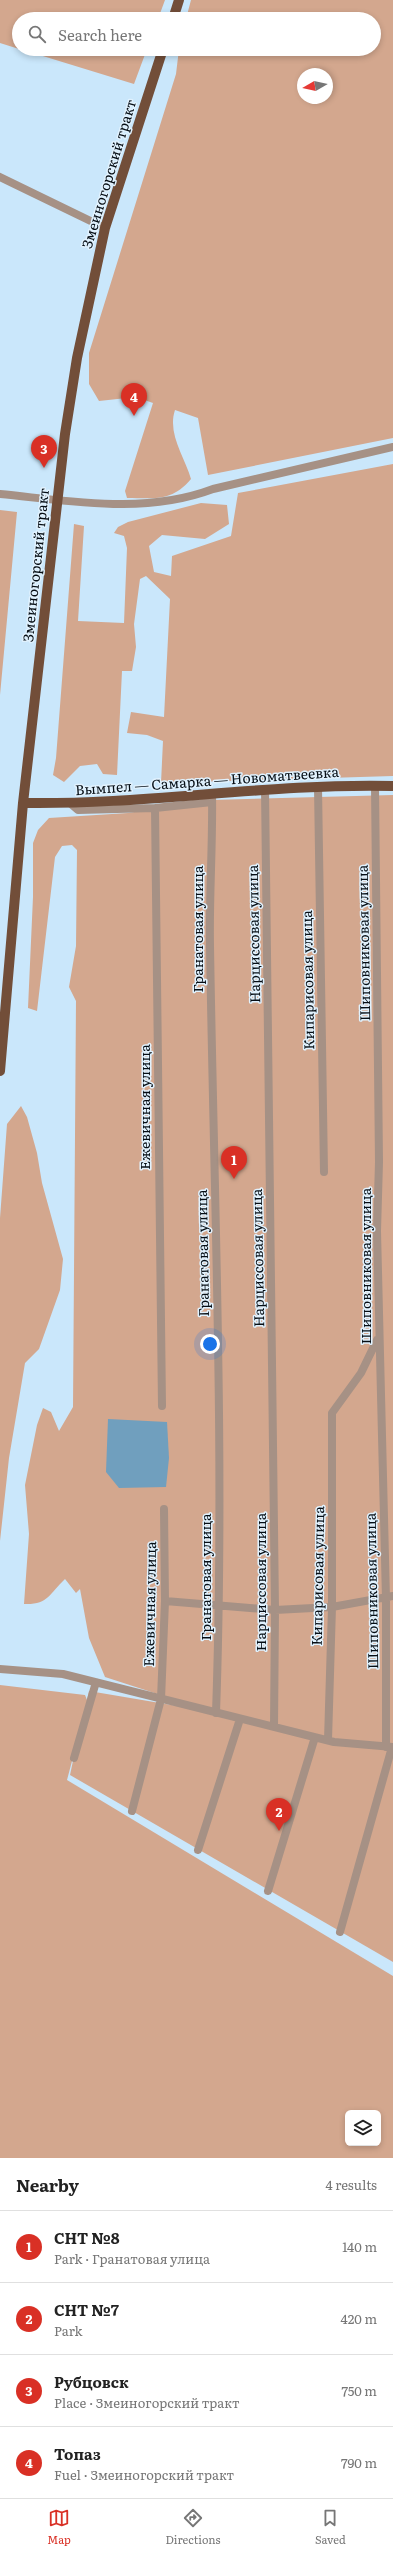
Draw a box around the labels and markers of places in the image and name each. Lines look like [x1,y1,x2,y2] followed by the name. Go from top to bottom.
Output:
[121,383,147,416] pin: 4
[31,435,57,468] pin: 3
[221,1146,247,1179] pin: 1
[266,1798,292,1831] pin: 2

